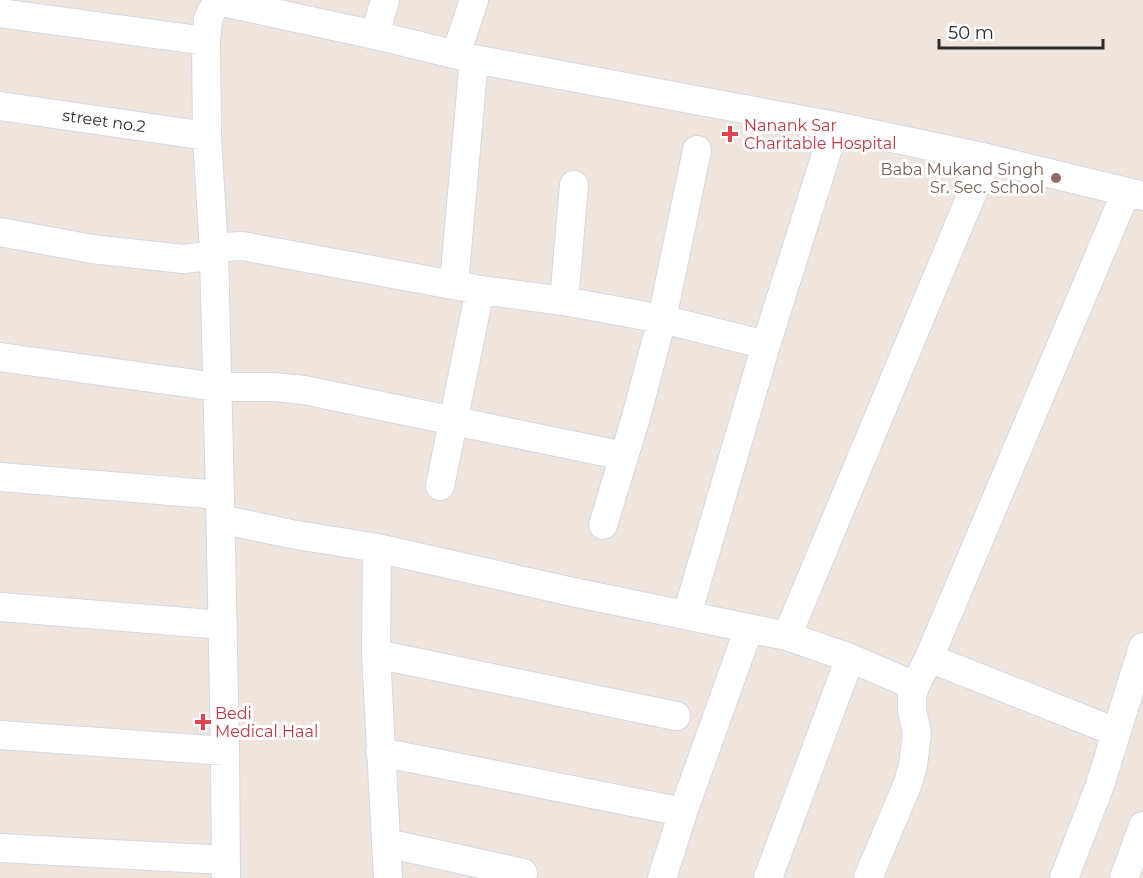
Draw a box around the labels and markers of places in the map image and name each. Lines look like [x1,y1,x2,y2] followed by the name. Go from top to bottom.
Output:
[744,116,896,153] place label: Nanank Sar Charitable Hospital
[721,125,739,143] marker: Nanank Sar Charitable Hospital
[881,160,1044,197] place label: Baba Mukand Singh Sr. Sec. School
[1049,171,1063,185] marker: Baba Mukand Singh Sr. Sec. School
[215,704,318,741] place label: Bedi Medical Haal
[196,715,210,729] marker: Bedi Medical Haal

